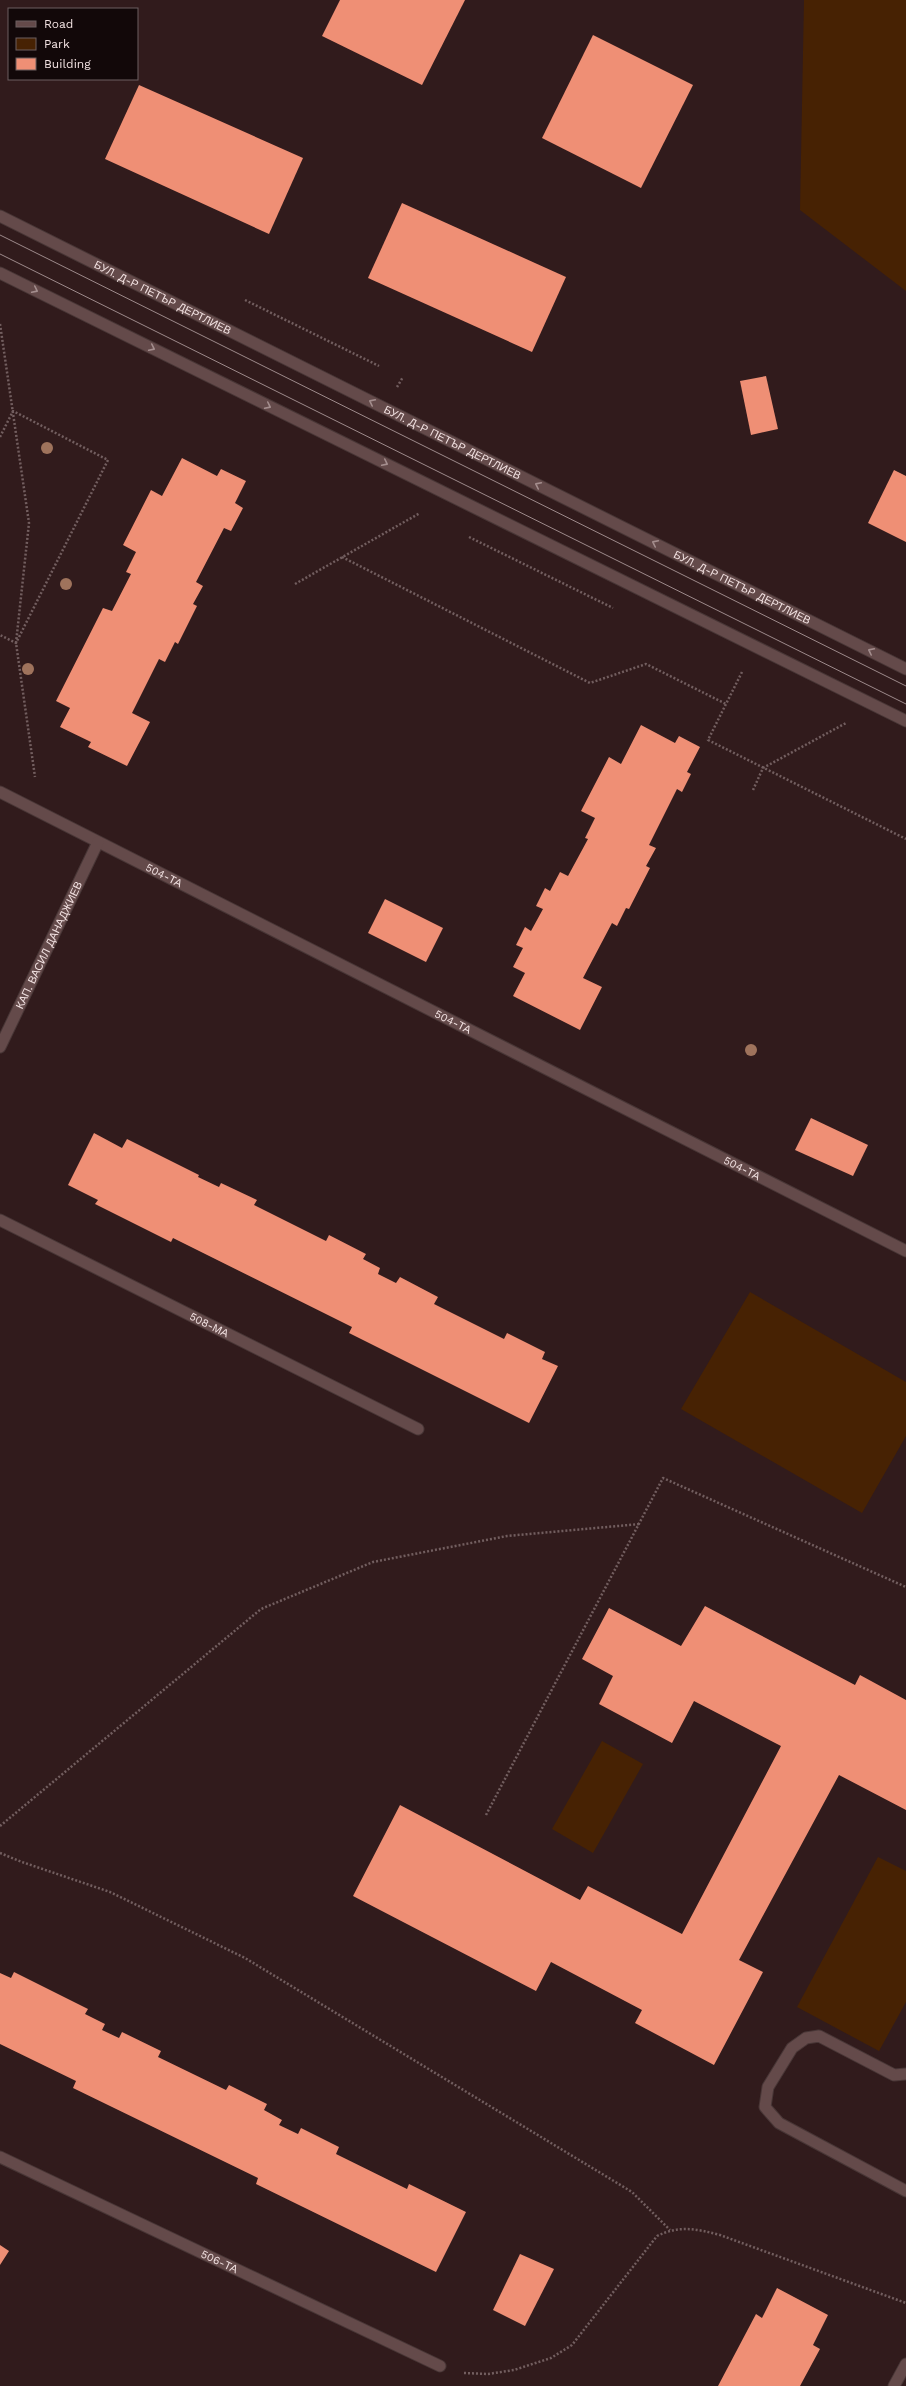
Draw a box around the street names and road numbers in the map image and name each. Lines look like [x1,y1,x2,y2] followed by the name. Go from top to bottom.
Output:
[92,258,233,337] street label: БУЛ. Д-Р ПЕТЪР ДЕРТЛИЕВ
[382,403,523,482] street label: БУЛ. Д-Р ПЕТЪР ДЕРТЛИЕВ
[672,548,813,627] street label: БУЛ. Д-Р ПЕТЪР ДЕРТЛИЕВ
[144,860,185,890] street label: 504-ТА
[13,879,85,1011] street label: КАП. ВАСИЛ ДАНАДЖИЕВ
[433,1007,474,1037] street label: 504-ТА
[722,1153,763,1183] street label: 504-ТА
[188,1309,232,1340] street label: 508-МА
[199,2247,241,2276] street label: 506-ТА

